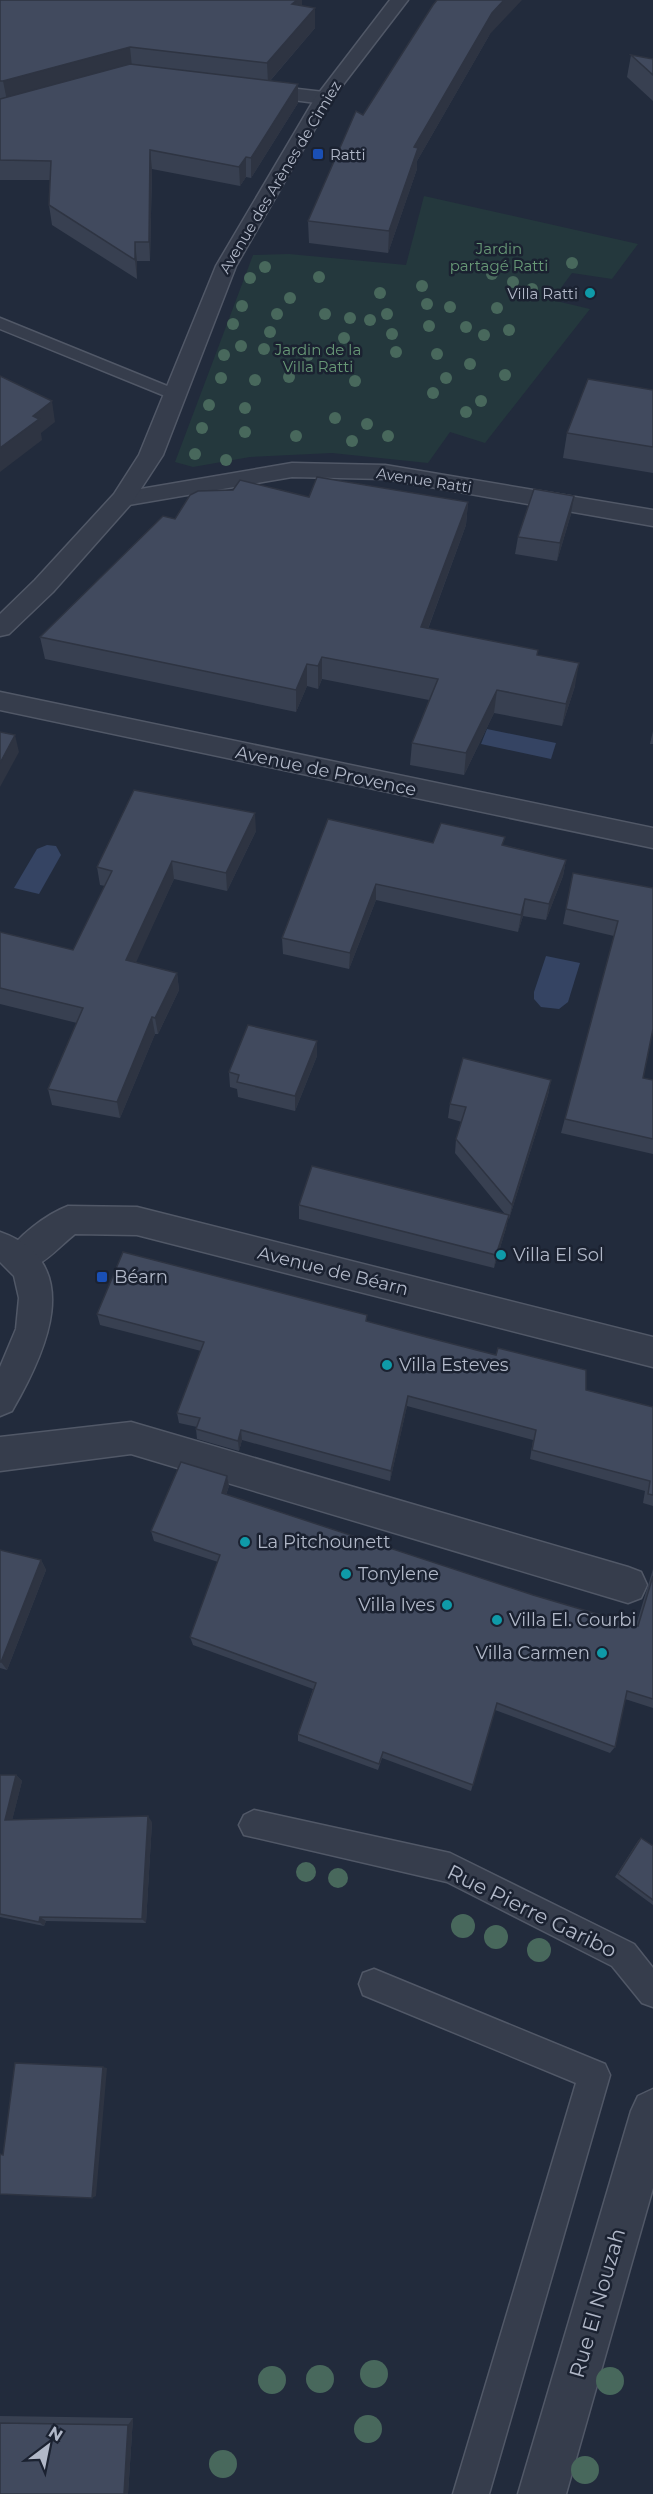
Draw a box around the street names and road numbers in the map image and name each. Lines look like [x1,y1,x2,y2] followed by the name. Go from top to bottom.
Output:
[215,77,345,277] street label: Avenue des Arènes de Cimiez
[375,463,473,497] street label: Avenue Ratti
[234,741,419,801] street label: Avenue de Provence
[255,1242,411,1300] street label: Avenue de Béarn
[443,1859,621,1963] street label: Rue Pierre Garibo
[564,2225,630,2381] street label: Rue El Nouzah

